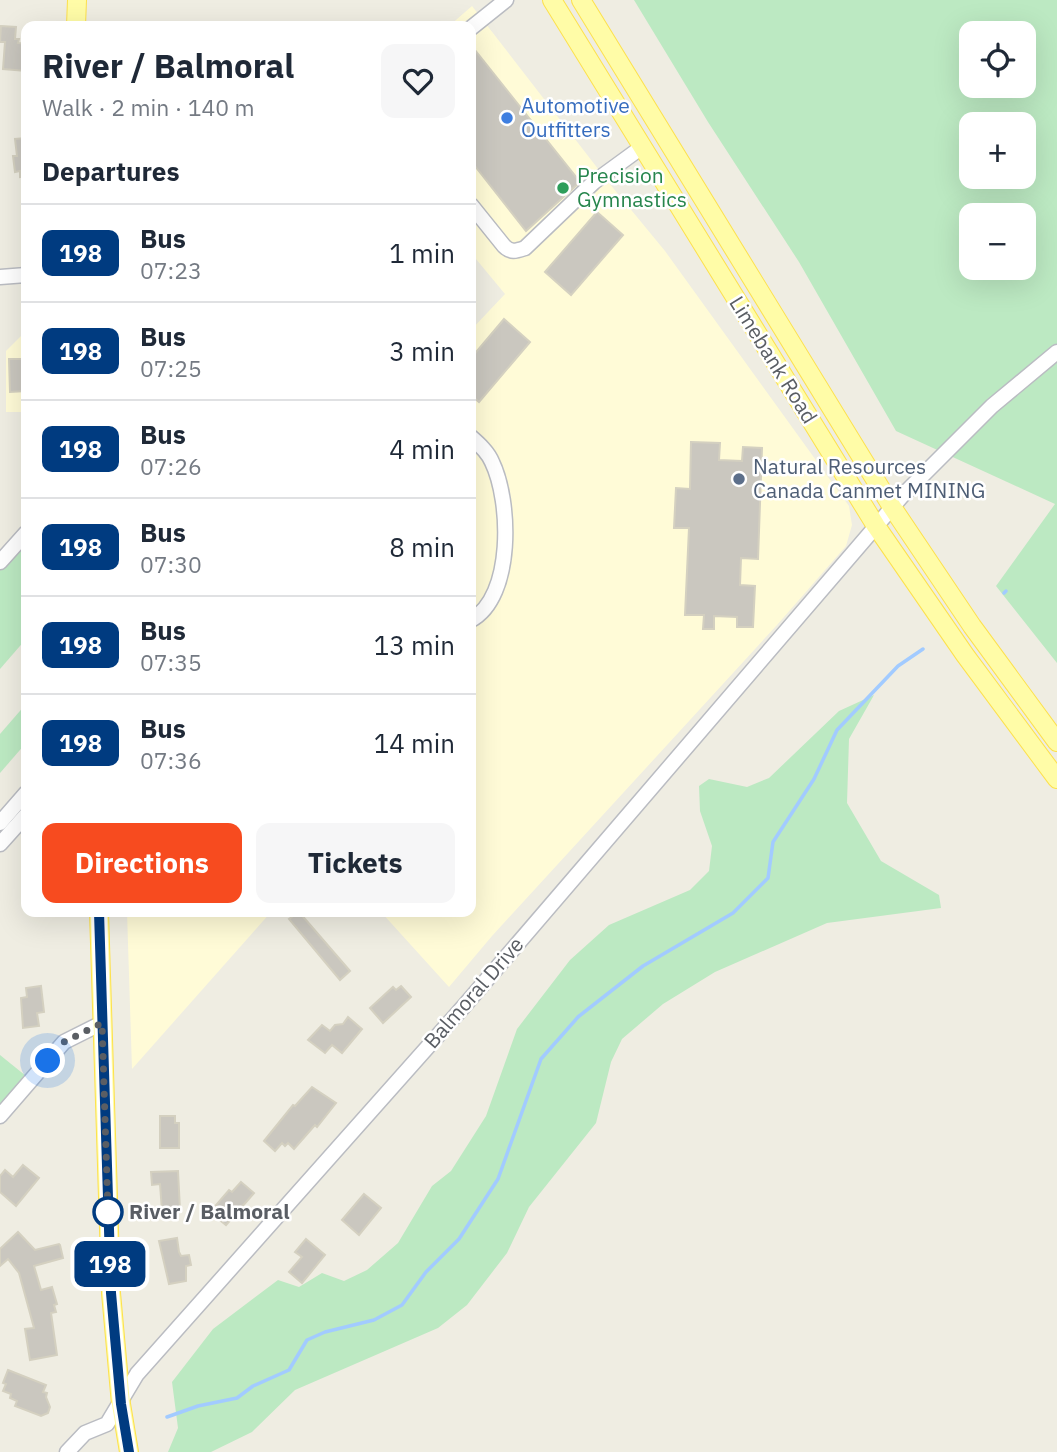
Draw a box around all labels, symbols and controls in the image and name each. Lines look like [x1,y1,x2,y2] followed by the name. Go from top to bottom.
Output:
[959,21,1036,280] map controls
[959,21,1036,98] button: locate
[42,44,294,87] text: River / Balmoral
[381,44,455,118] button: heart
[521,91,630,143] place label: Automotive Outfitters
[42,92,255,122] text: Walk · 2 min · 140 m
[499,110,515,126] marker: Automotive Outfitters
[959,112,1036,189] button: +
[42,154,180,188] text: Departures
[577,161,687,213] place label: Precision Gymnastics
[555,180,571,196] marker: Precision Gymnastics
[959,203,1036,280] button: −
[140,221,186,255] text: Bus
[389,236,455,270] text: 1 min
[59,237,102,269] text: 198
[140,255,202,285] text: 07:23
[723,290,824,428] street label: Limebank Road
[140,319,186,353] text: Bus
[389,334,455,368] text: 3 min
[59,335,102,367] text: 198
[140,353,202,383] text: 07:25
[140,417,186,451] text: Bus
[389,432,455,466] text: 4 min
[59,433,102,465] text: 198
[140,451,202,481] text: 07:26
[753,452,985,504] place label: Natural Resources Canada Canmet MINING
[731,471,747,487] marker: Natural Resources Canada Canmet MINING
[140,515,186,549] text: Bus
[389,530,455,564] text: 8 min
[59,531,102,563] text: 198
[140,549,202,579] text: 07:30
[140,613,186,647] text: Bus
[374,628,455,662] text: 13 min
[59,629,102,661] text: 198
[140,647,202,677] text: 07:35
[140,711,186,745] text: Bus
[374,726,455,760] text: 14 min
[59,727,102,759] text: 198
[140,745,202,775] text: 07:36
[42,823,242,903] button: Directions
[256,823,455,903] button: Tickets
[417,931,529,1054] street label: Balmoral Drive
[30,1043,65,1078] your location
[93,1197,123,1227] marker: River / Balmoral
[129,1197,290,1225] place label: River / Balmoral
[70,1241,150,1287] line badge: 198
[88,1248,132,1280] text: 198

